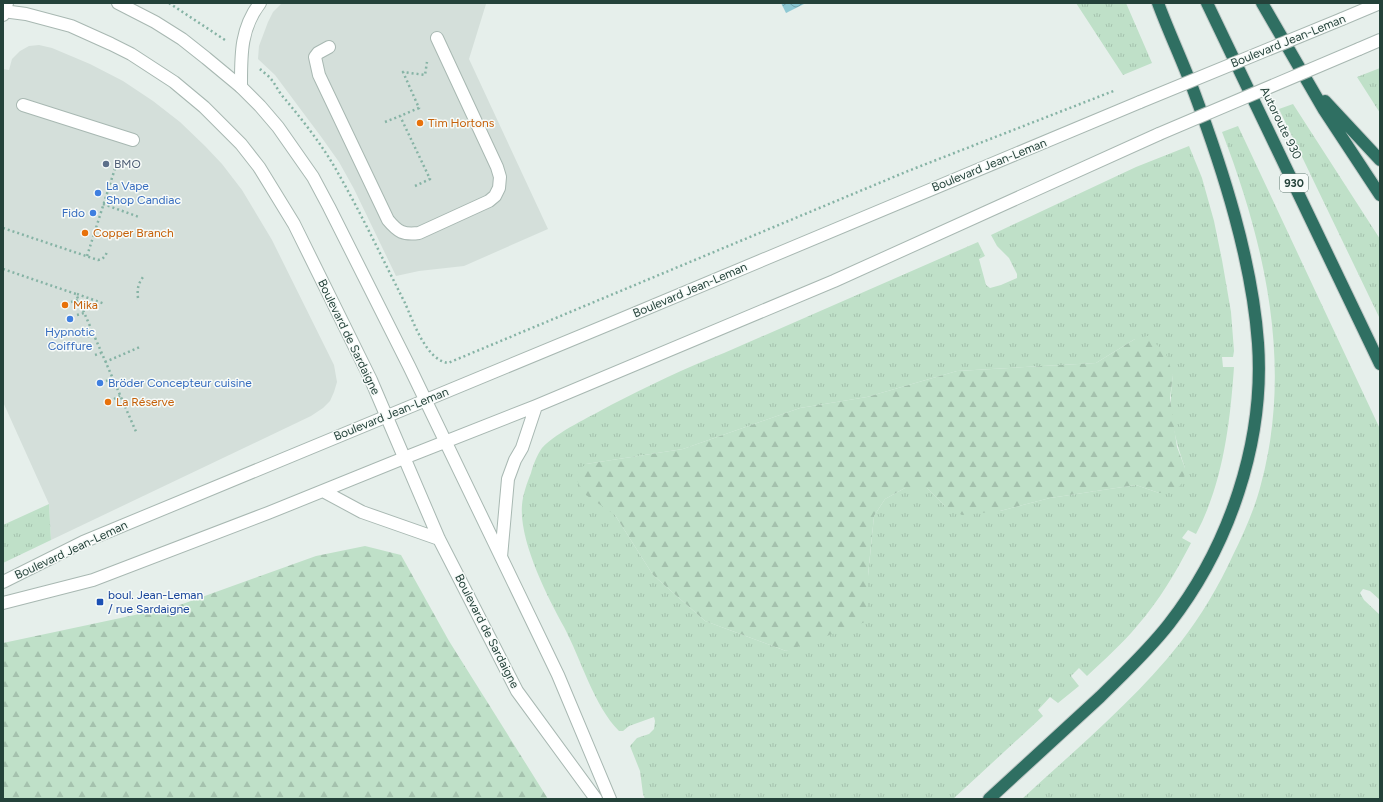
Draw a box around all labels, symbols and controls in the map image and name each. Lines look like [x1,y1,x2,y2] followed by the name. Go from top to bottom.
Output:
[1229,11,1348,70] street label: Boulevard Jean-Leman
[1257,84,1305,162] street label: Autoroute 930
[428,116,495,130] place label: Tim Hortons
[415,118,425,128] marker: Tim Hortons
[930,135,1049,194] street label: Boulevard Jean-Leman
[114,157,141,171] place label: BMO
[101,159,111,169] marker: BMO
[1280,174,1308,192] road number: 930
[106,179,181,207] place label: La Vape Shop Candiac
[93,188,103,198] marker: La Vape Shop Candiac
[62,206,85,220] place label: Fido
[88,208,98,218] marker: Fido
[93,226,174,240] place label: Copper Branch
[80,228,90,238] marker: Copper Branch
[631,259,749,320] street label: Boulevard Jean-Leman
[315,277,383,397] street label: Boulevard de Sardaigne
[73,298,98,312] place label: Mika
[60,300,70,310] marker: Mika
[65,314,75,324] marker: Hypnotic Coiffure
[45,325,95,353] place label: Hypnotic Coiffure
[108,376,252,390] place label: Bröder Concepteur cuisine
[95,378,105,388] marker: Bröder Concepteur cuisine
[332,384,451,443] street label: Boulevard Jean-Leman
[116,395,175,409] place label: La Réserve
[103,397,113,407] marker: La Réserve
[12,518,130,582] street label: Boulevard Jean-Leman
[452,571,522,691] street label: Boulevard de Sardaigne
[108,588,203,616] place label: boul. Jean-Leman / rue Sardaigne
[95,597,105,607] marker: boul. Jean-Leman / rue Sardaigne

